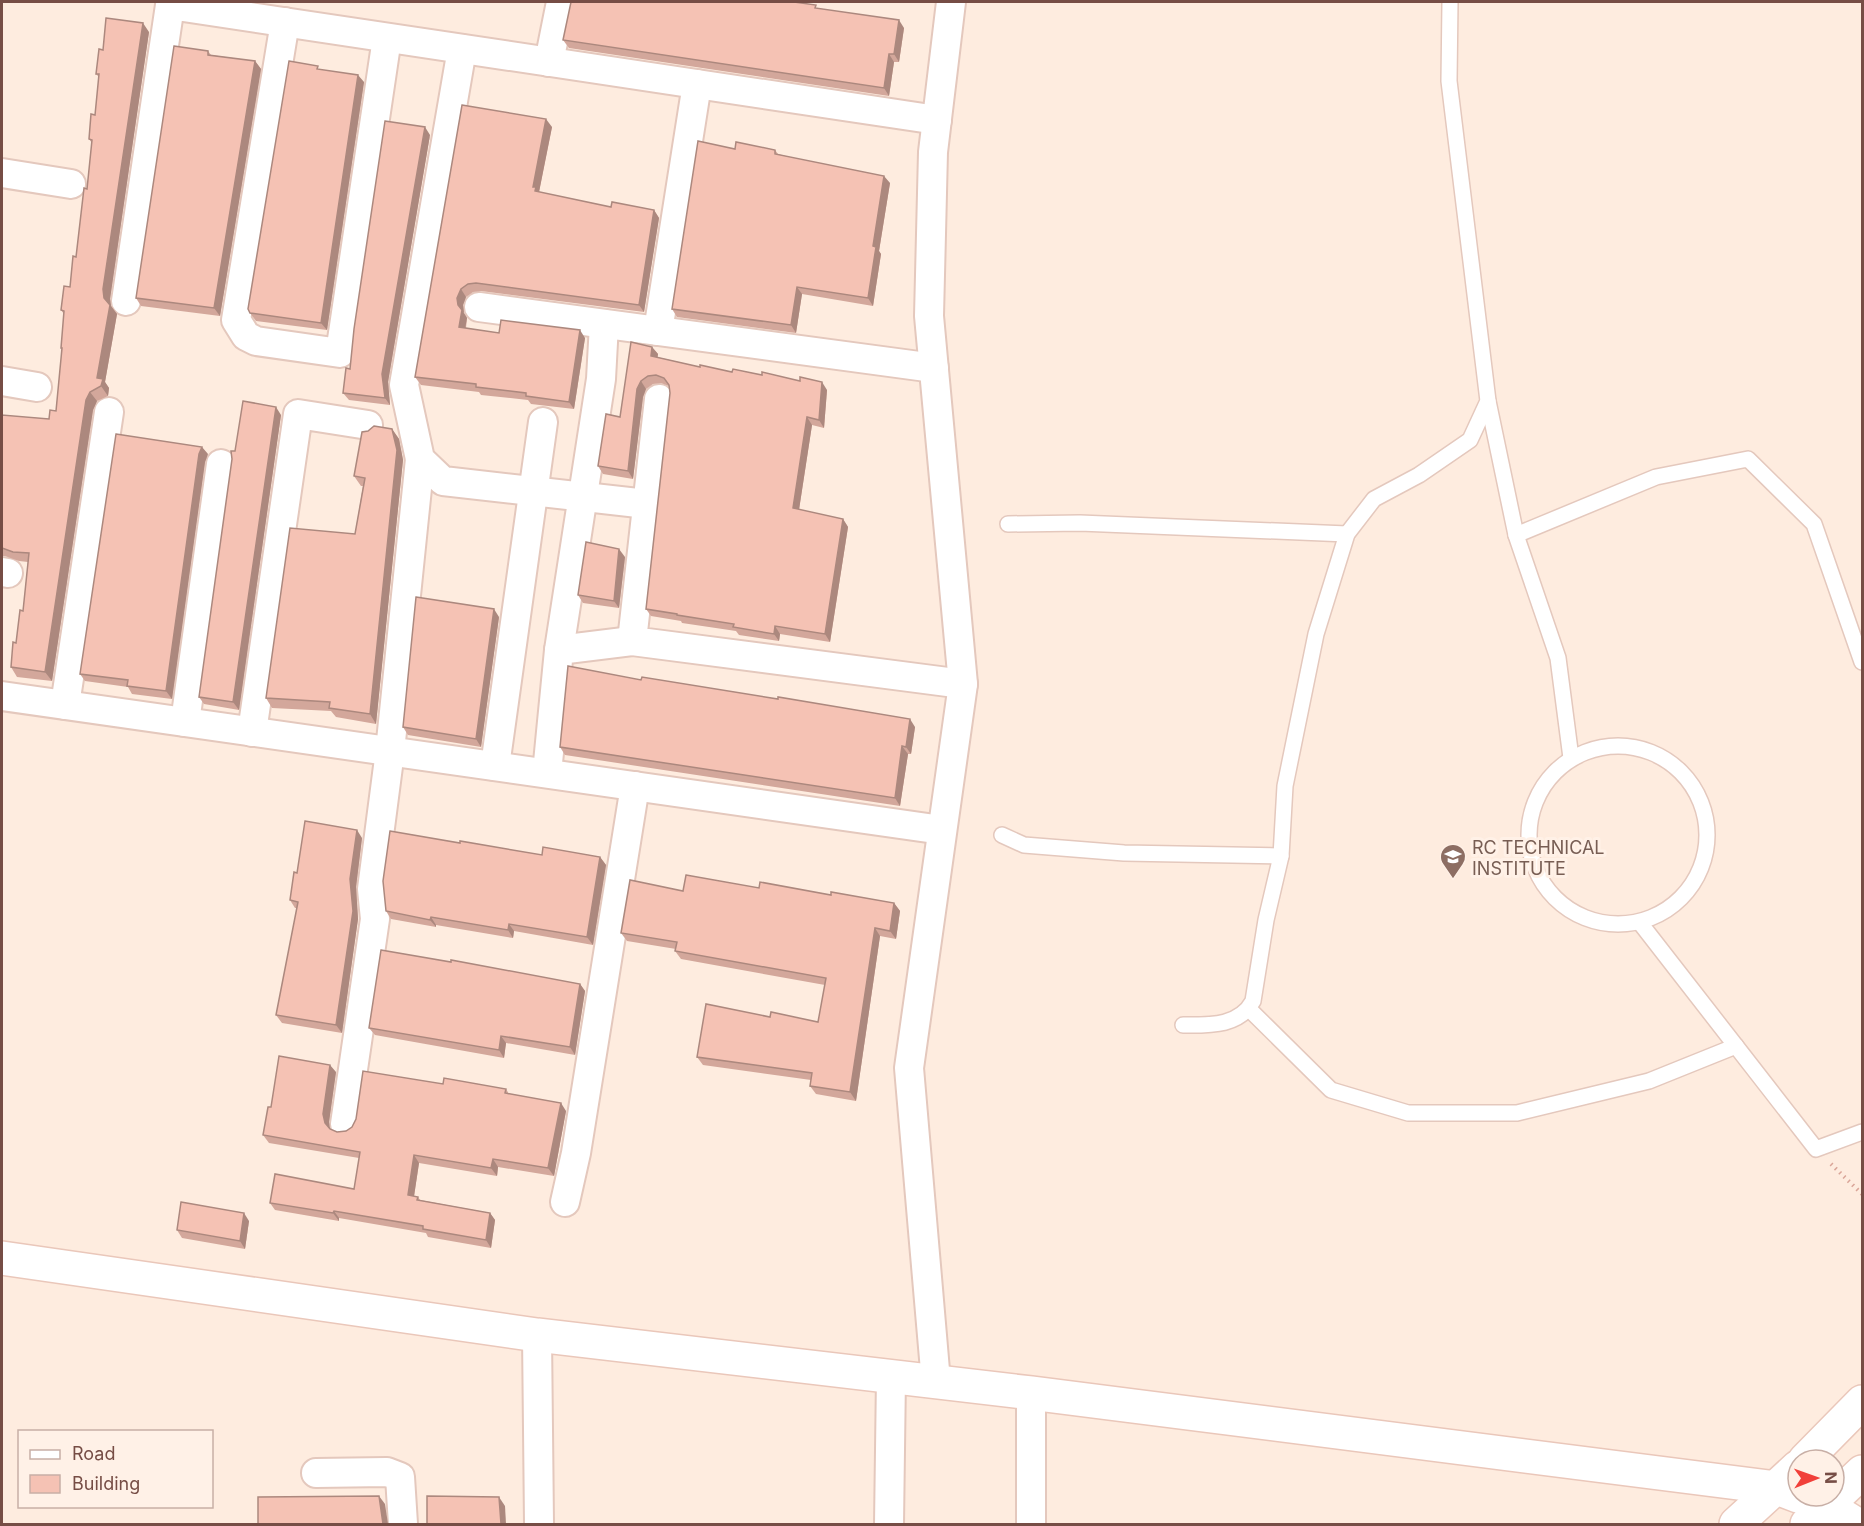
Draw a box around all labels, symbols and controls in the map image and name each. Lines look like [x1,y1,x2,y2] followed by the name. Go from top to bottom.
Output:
[1472,837,1605,879] place label: RC TECHNICAL INSTITUTE
[1438,842,1468,880] school or university icon: RC TECHNICAL INSTITUTE
[18,1430,213,1508] legend
[72,1443,115,1464] text: Road
[1786,1448,1846,1508] north arrow
[1821,1471,1841,1484] text: N
[72,1473,140,1494] text: Building

